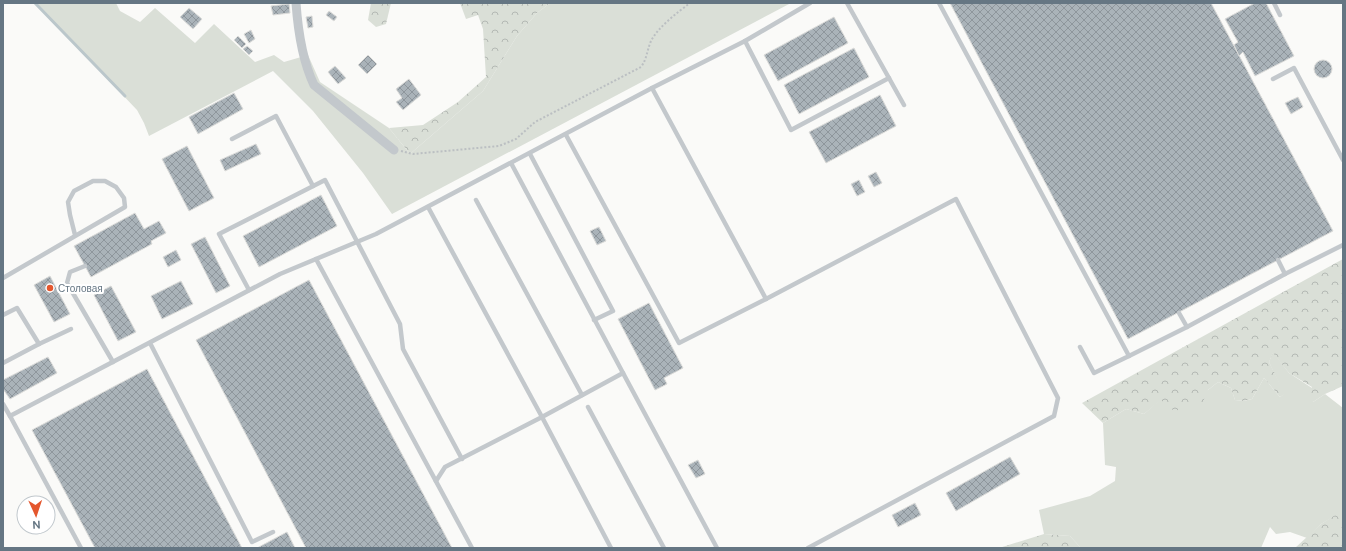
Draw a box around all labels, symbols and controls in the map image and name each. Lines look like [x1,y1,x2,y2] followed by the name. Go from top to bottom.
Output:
[58,282,103,295] place label: Столовая
[45,283,55,293] marker: Столовая
[16,495,56,535] north arrow
[32,518,41,532] text: N

